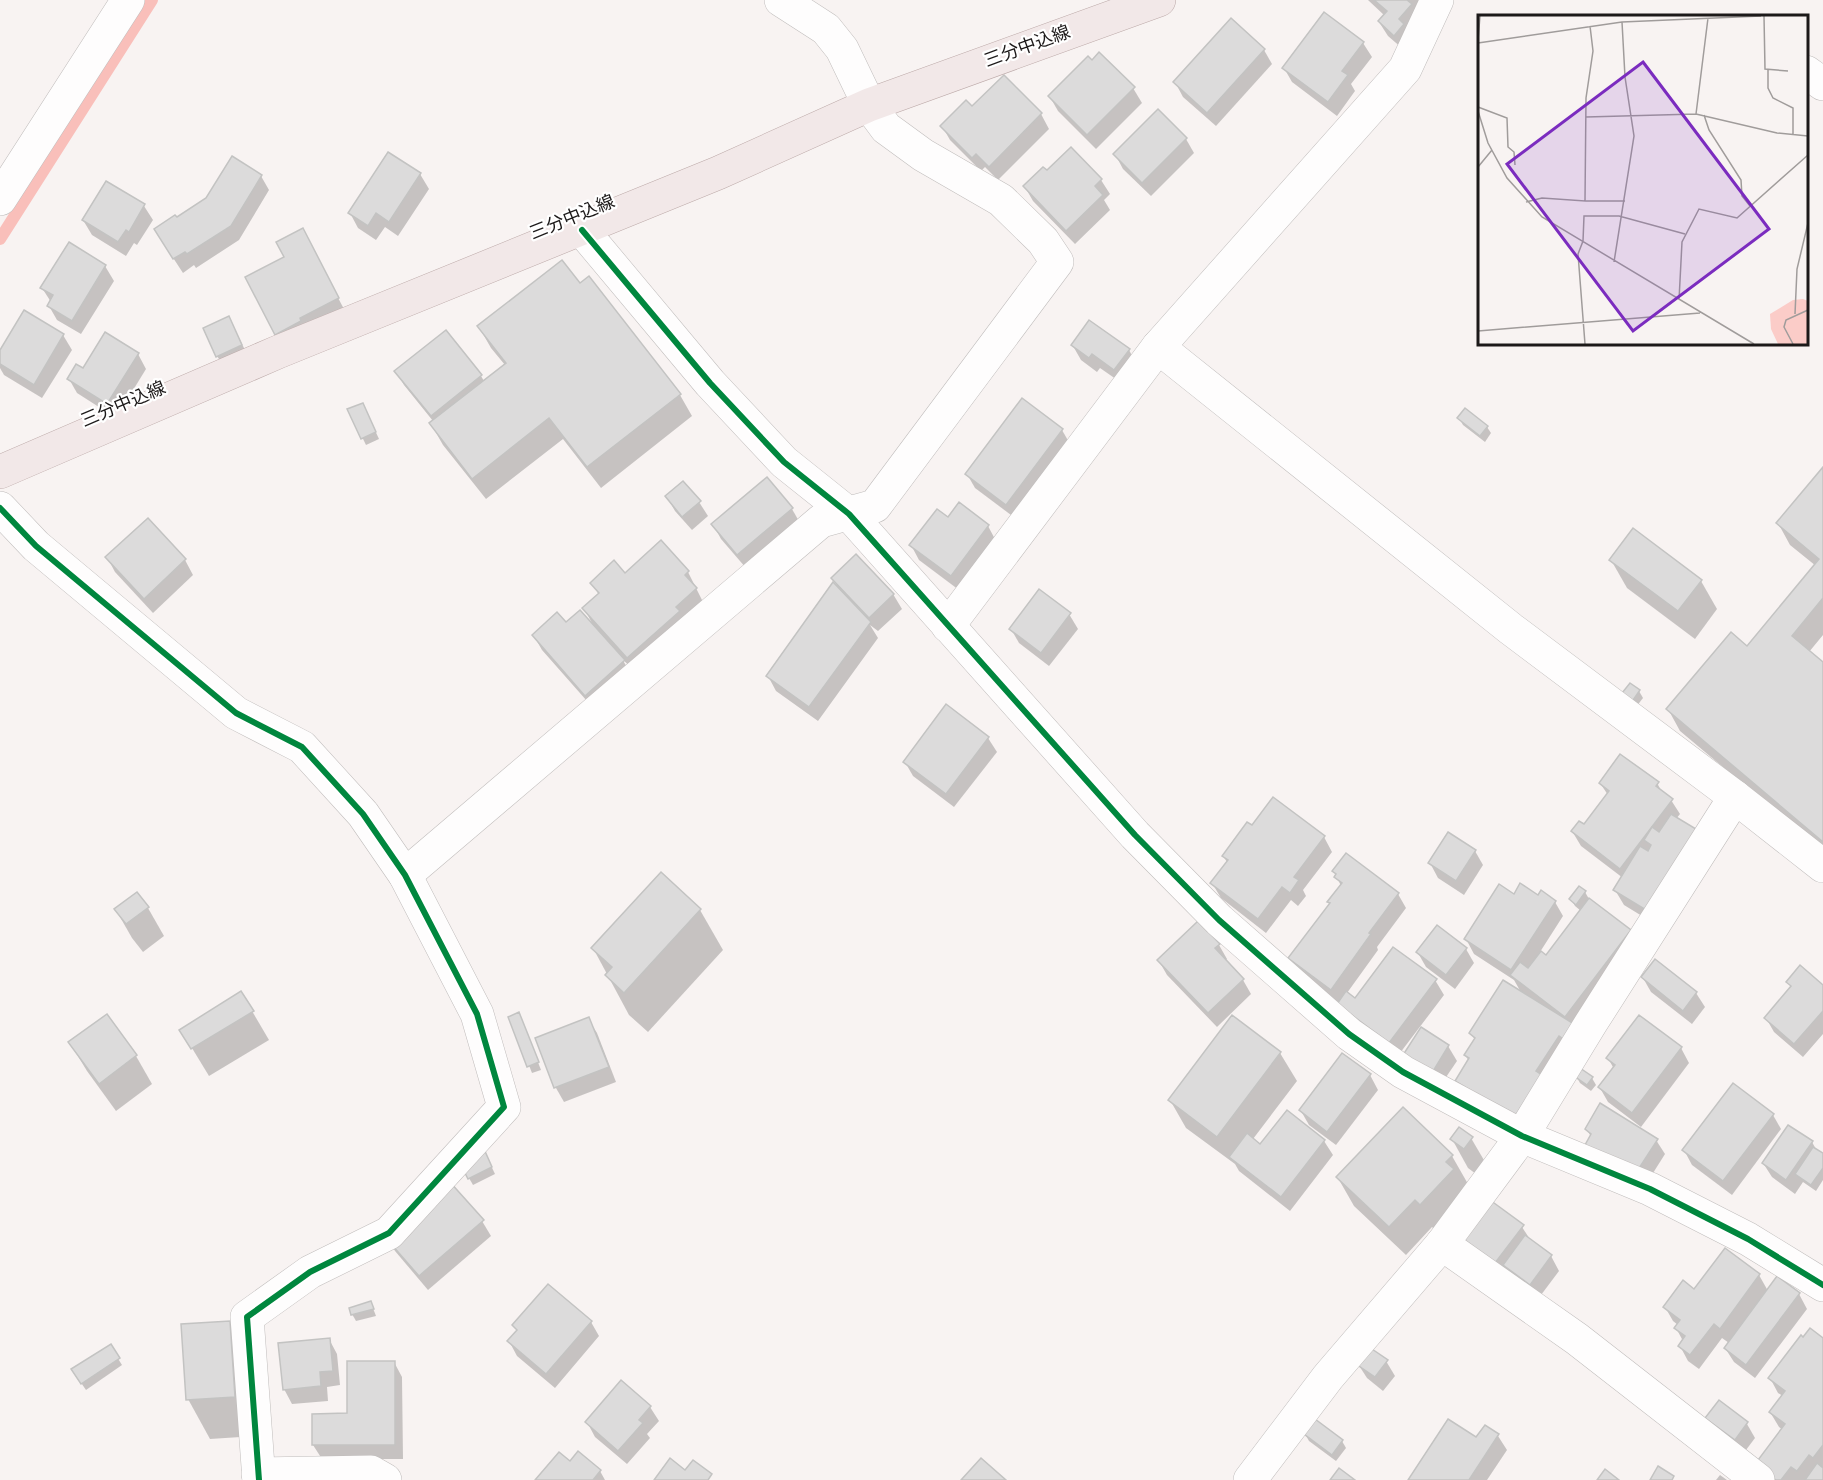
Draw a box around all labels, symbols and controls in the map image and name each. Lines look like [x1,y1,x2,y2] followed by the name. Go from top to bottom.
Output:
[1478,15,1808,345] inset map
[980,18,1073,73] street label: 三分中込線
[525,188,618,245] street label: 三分中込線
[76,374,169,433] street label: 三分中込線

